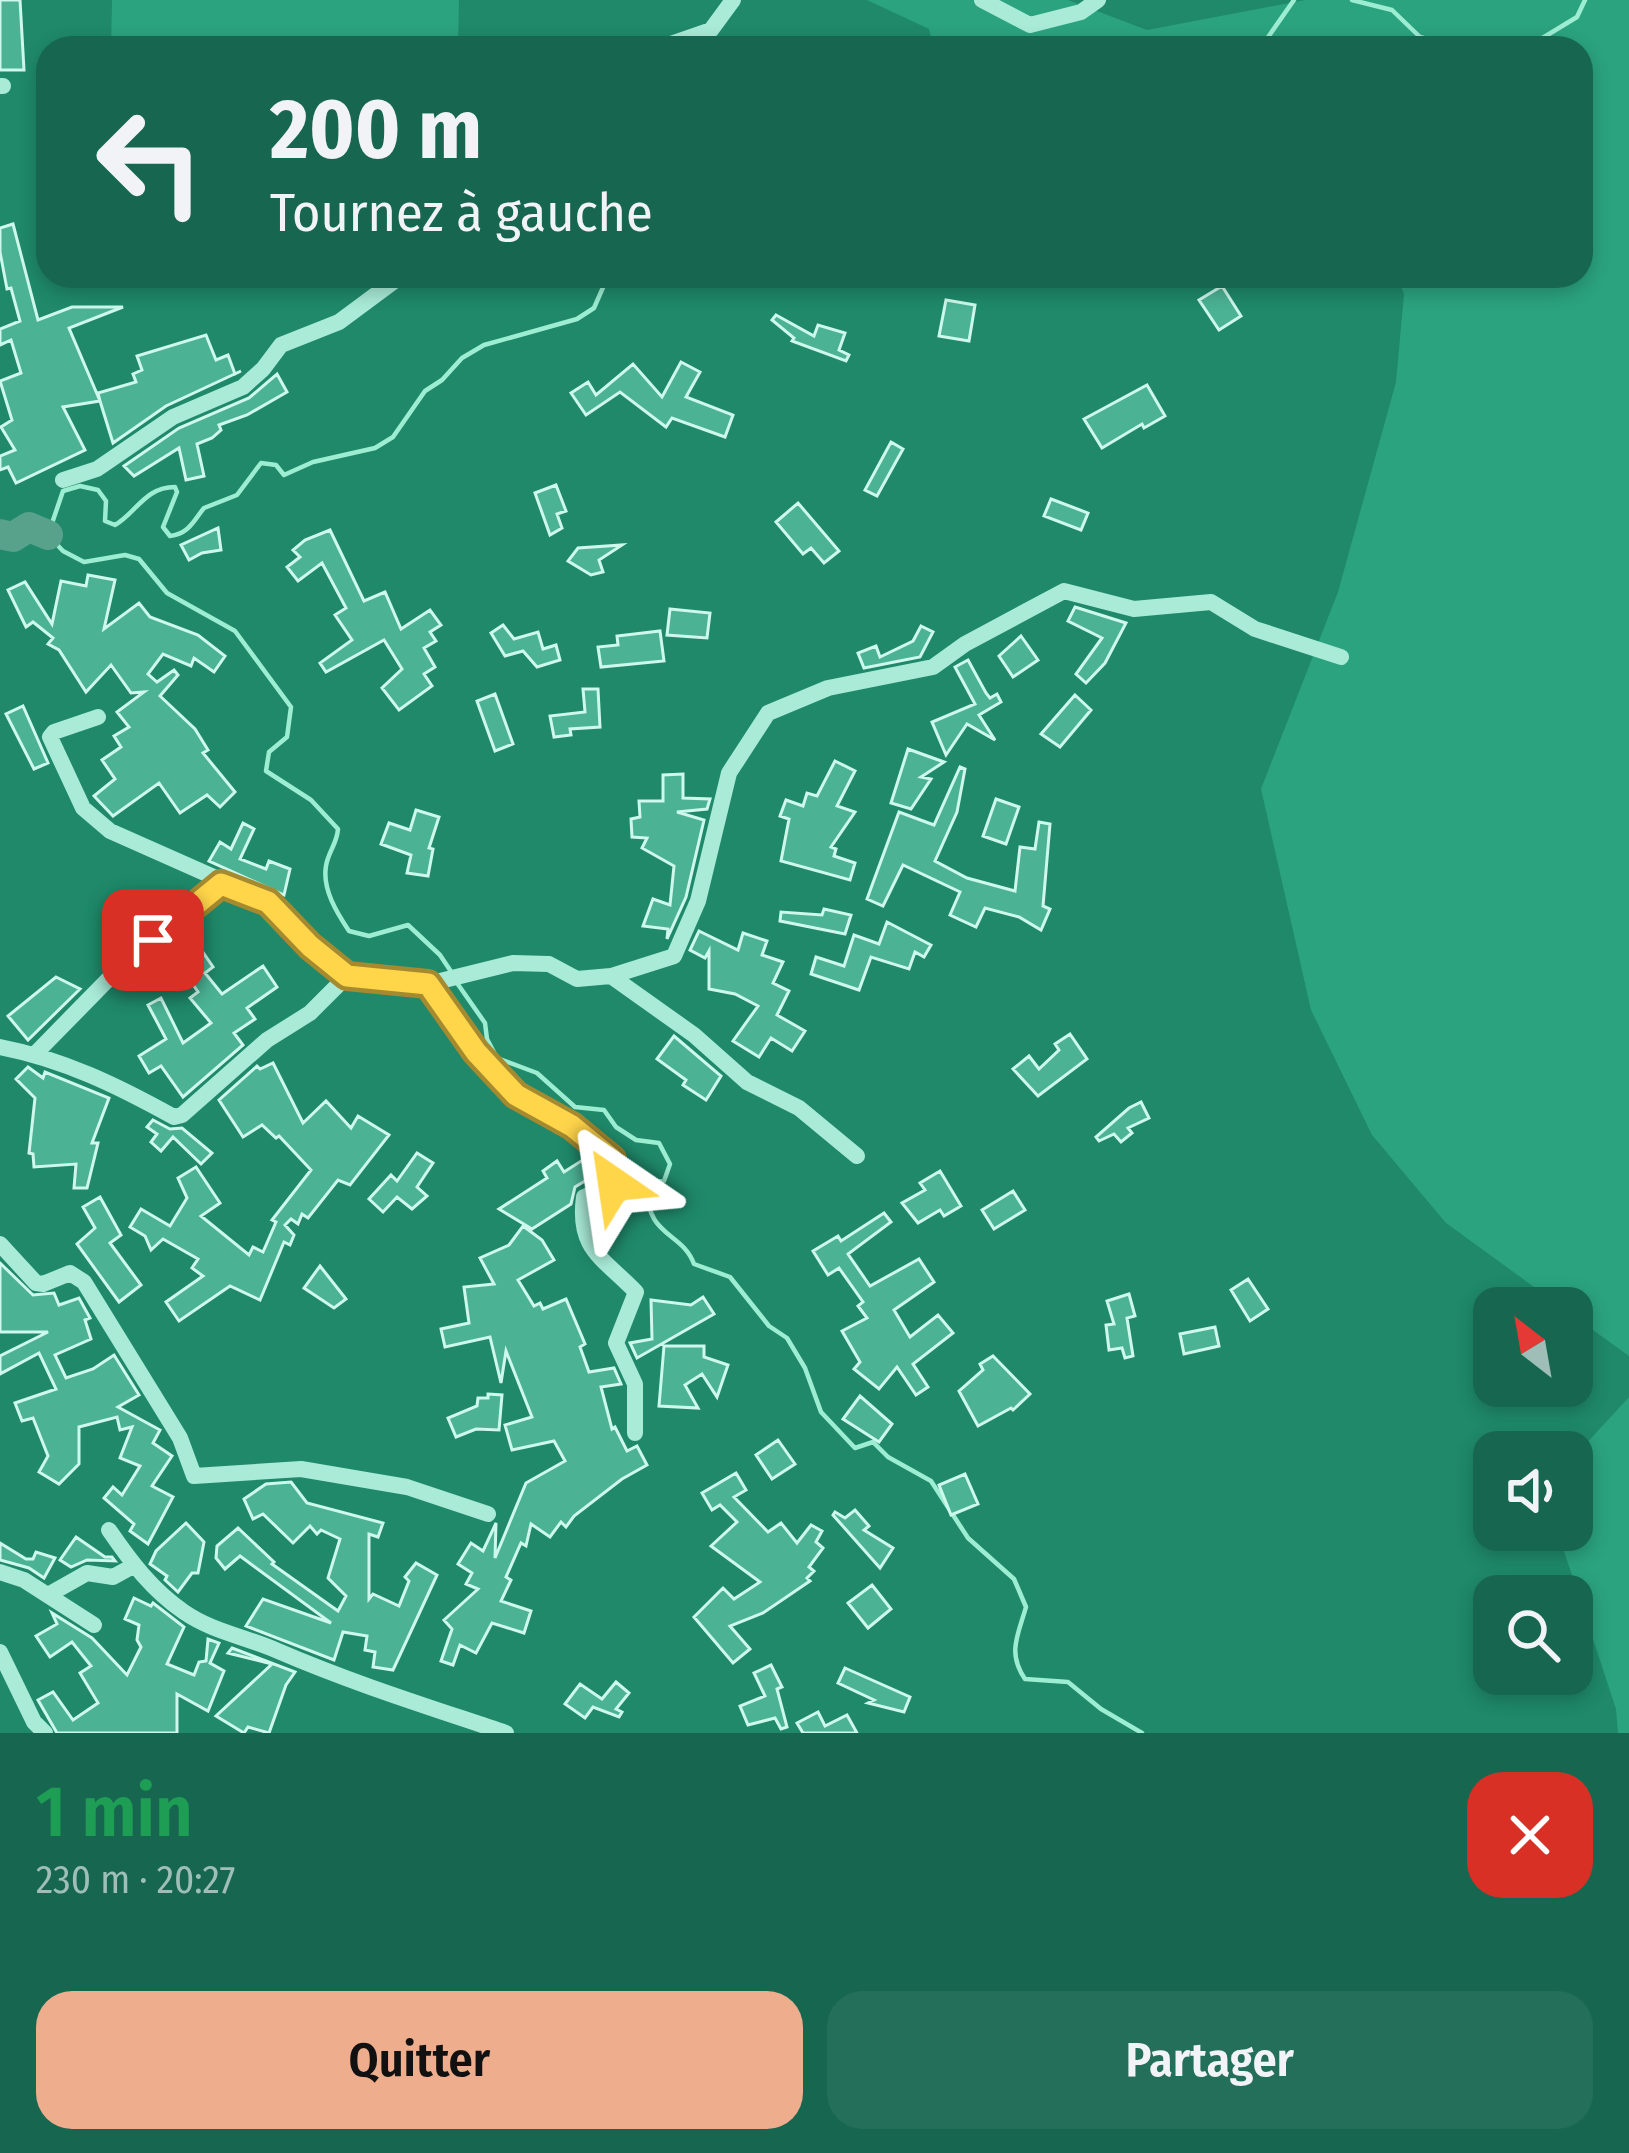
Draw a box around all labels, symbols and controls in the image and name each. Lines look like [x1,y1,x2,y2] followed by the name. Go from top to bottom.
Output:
[270,79,482,180] text: 200 m
[72,84,228,240] icon: left
[270,181,653,245] text: Tournez à gauche
[102,889,204,991] pin
[120,907,186,973] icon: arrive
[551,1121,677,1247] position arrow
[1473,1287,1593,1407] north arrow
[1473,1287,1593,1695] map controls
[1473,1431,1593,1551] button: sound
[1473,1575,1593,1695] button: search
[36,1769,193,1855] text: 1 min
[1467,1772,1593,1898] button: close
[36,1857,235,1903] text: 230 m · 20:27
[36,1991,803,2129] button: Quitter
[827,1991,1593,2129] button: Partager

